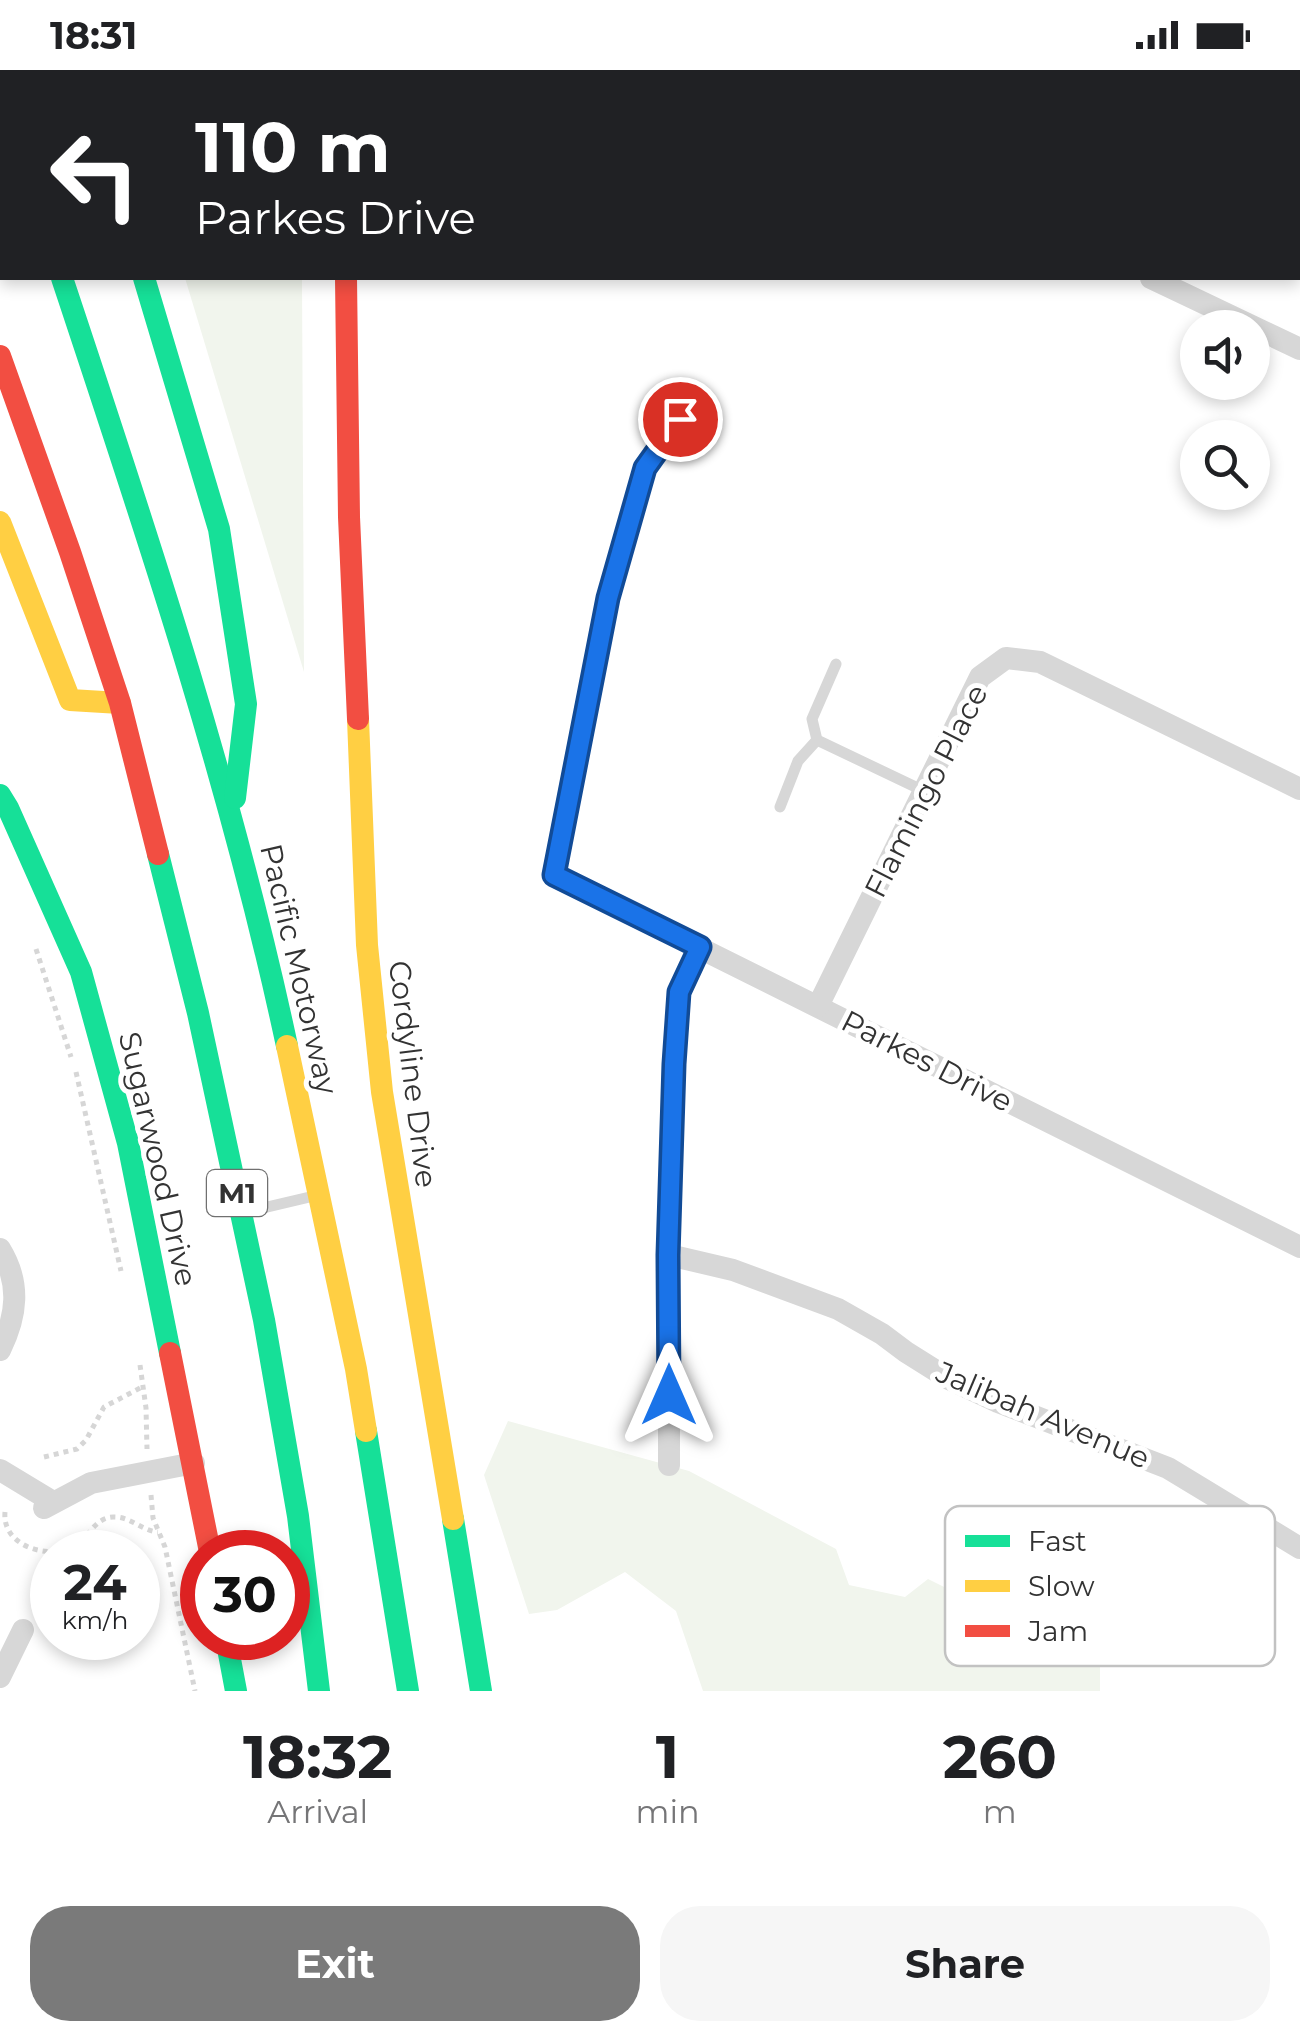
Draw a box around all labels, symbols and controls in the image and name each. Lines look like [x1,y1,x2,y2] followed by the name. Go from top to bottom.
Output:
[50,12,137,59] text: 18:31
[195,104,391,190] text: 110 m
[30,110,160,240] icon: left
[195,190,476,245] text: Parkes Drive
[1180,310,1270,510] map controls
[1180,310,1270,400] button: sound
[638,377,723,462] pin
[653,392,708,447] icon: arrive
[1180,420,1270,510] button: search
[856,678,996,904] street label: Flamingo Place
[252,840,346,1099] street label: Pacific Motorway
[381,958,445,1190] street label: Cordyline Drive
[835,1002,1019,1120] street label: Parkes Drive
[111,1028,205,1290] street label: Sugarwood Drive
[207,1170,267,1216] road number: M1
[617,1343,721,1447] position arrow
[930,1353,1155,1477] street label: Jalibah Avenue
[945,1506,1275,1666] legend
[1028,1524,1087,1558] text: Fast
[180,1530,310,1660] speed limit sign: 30
[63,1552,127,1613] text: 24
[1028,1569,1095,1603] text: Slow
[62,1605,128,1635] text: km/h
[1027,1614,1088,1648] text: Jam
[243,1720,392,1793] text: 18:32
[656,1720,679,1793] text: 1
[943,1720,1057,1793] text: 260
[267,1792,368,1831] text: Arrival
[635,1792,700,1831] text: min
[983,1792,1017,1831] text: m
[30,1906,640,2021] button: Exit
[660,1906,1270,2021] button: Share

